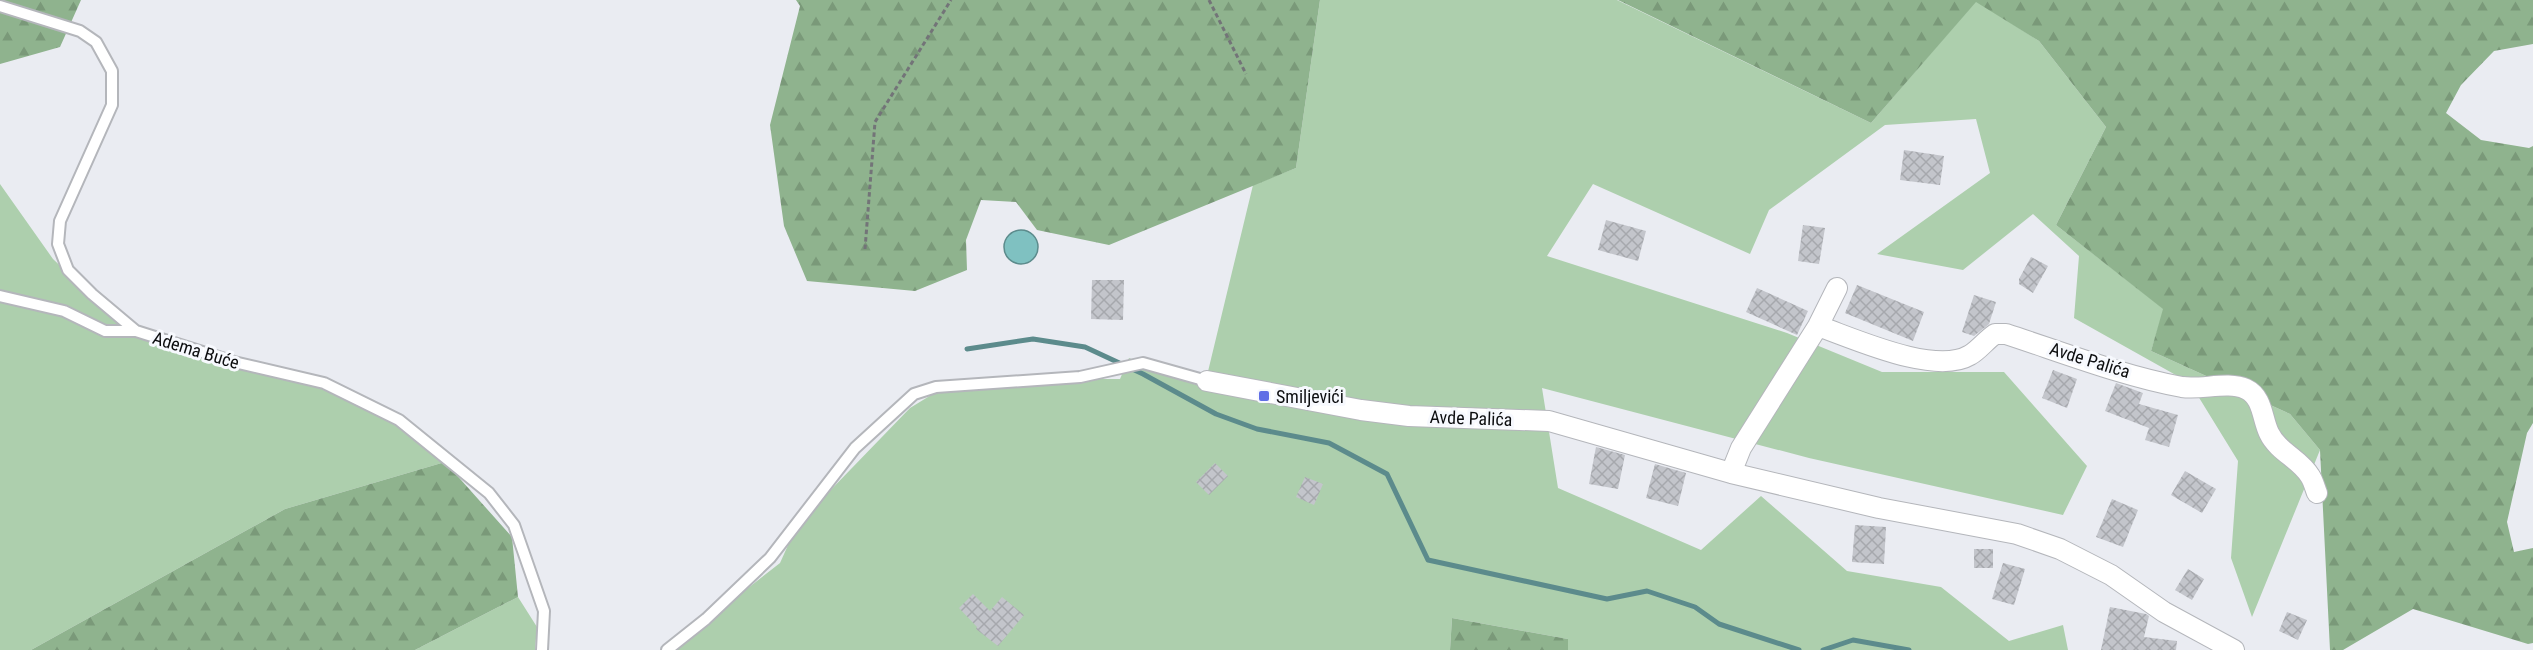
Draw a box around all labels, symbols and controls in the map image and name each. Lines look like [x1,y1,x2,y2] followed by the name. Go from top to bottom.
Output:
[150,327,242,373] street label: Adema Buće
[2047,338,2133,382] street label: Avde Palića
[1276,386,1344,407] place label: Smiljevići
[1257,389,1271,403] marker: Smiljevići
[1429,406,1513,430] street label: Avde Palića

